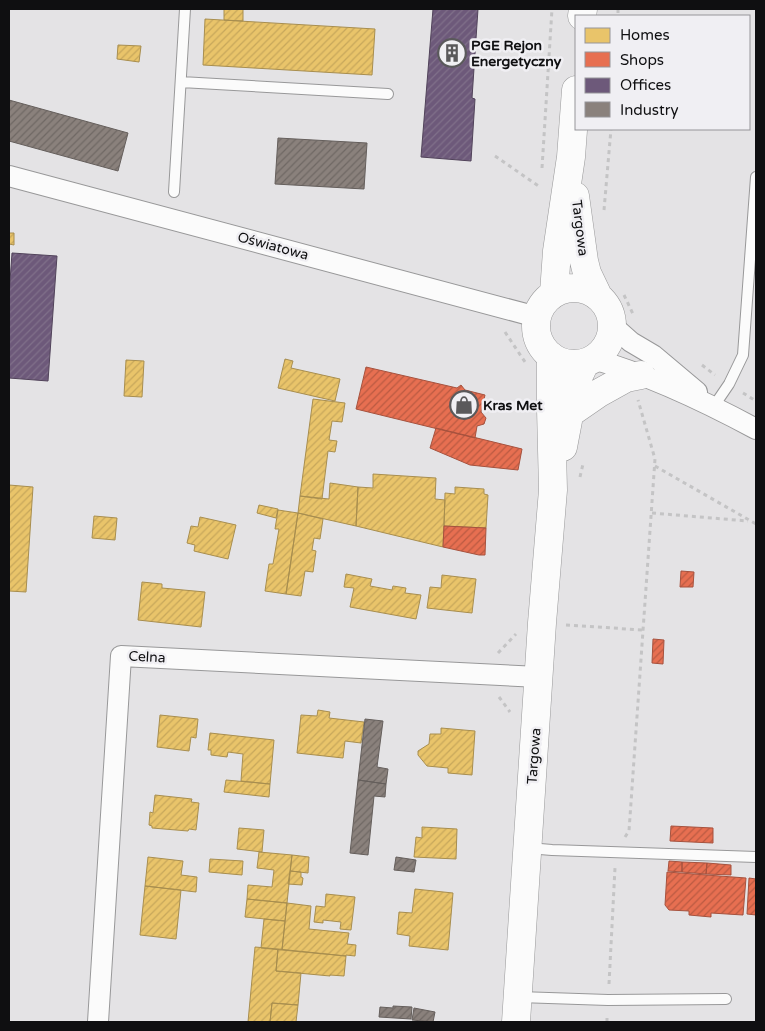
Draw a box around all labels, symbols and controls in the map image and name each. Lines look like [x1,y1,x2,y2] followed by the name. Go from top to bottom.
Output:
[575,15,750,130] legend
[620,26,670,44] text: Homes
[471,37,562,70] place label: PGE Rejon Energetyczny
[437,38,467,68] building icon: PGE Rejon Energetyczny
[620,51,664,69] text: Shops
[620,76,671,94] text: Offices
[620,101,679,119] text: Industry
[568,199,592,257] street label: Targowa
[236,228,310,264] street label: Oświatowa
[449,390,479,420] shop icon: Kras Met
[483,397,543,414] place label: Kras Met
[128,648,166,666] street label: Celna
[524,727,544,785] street label: Targowa

